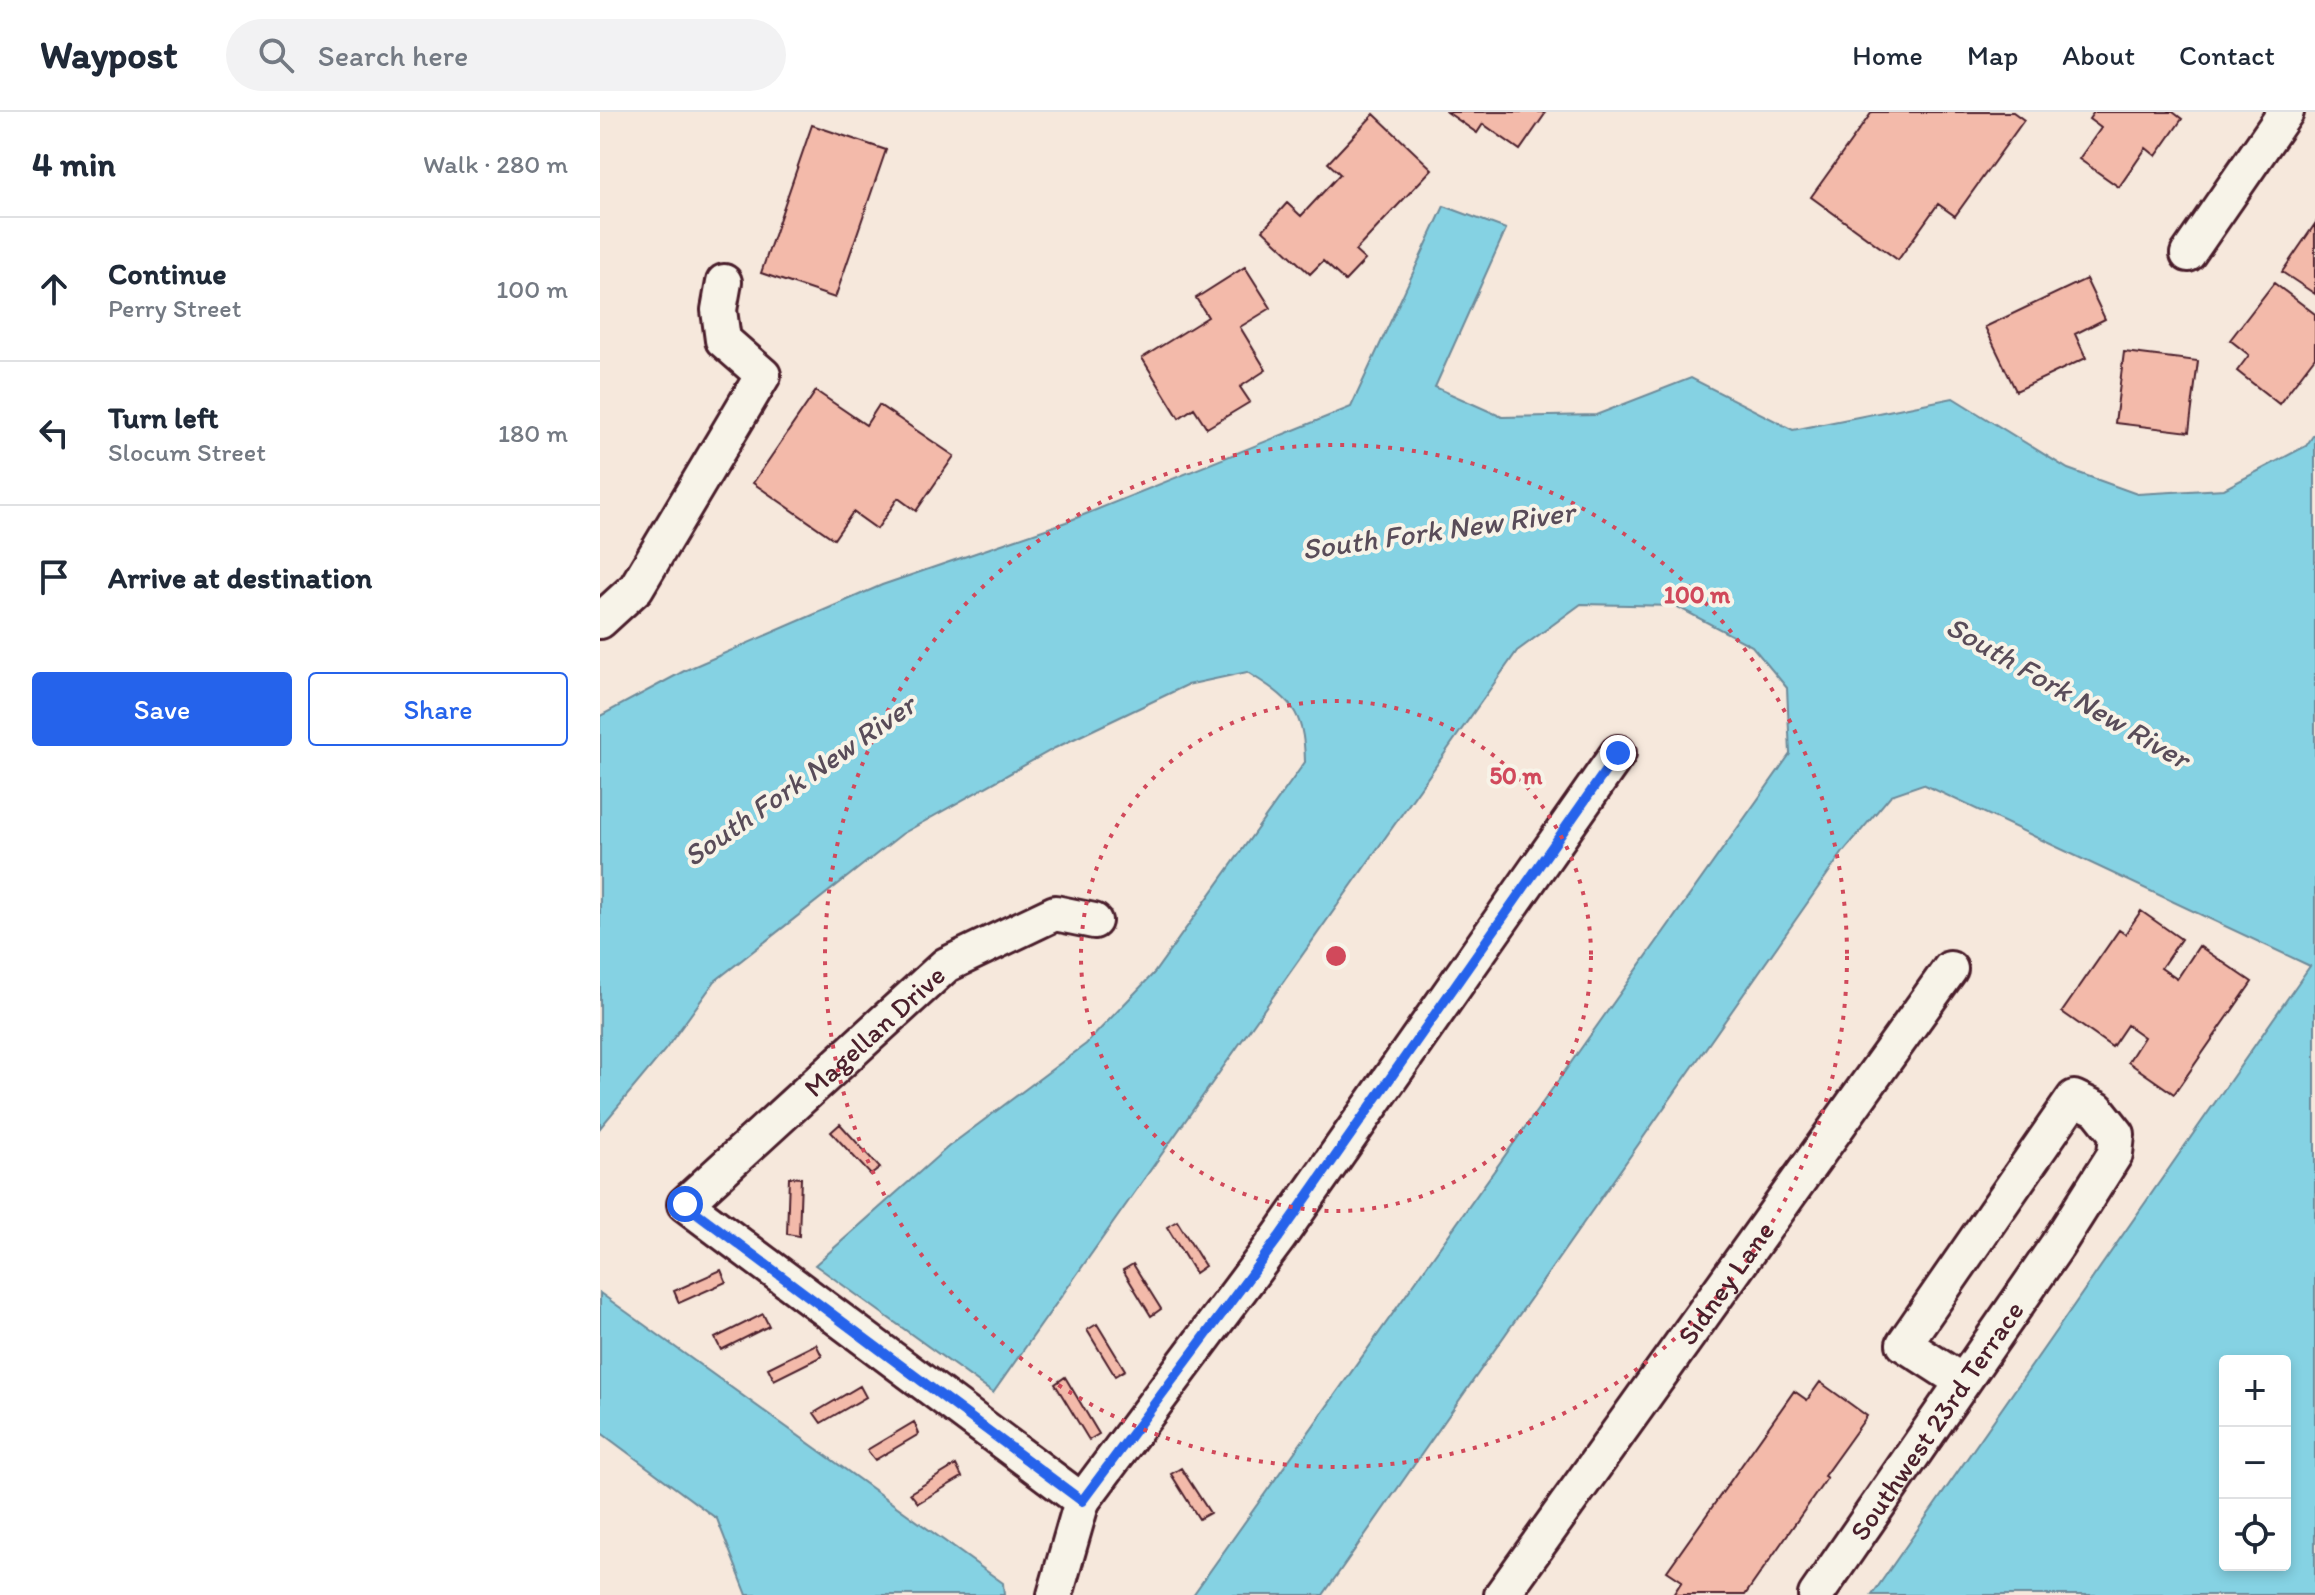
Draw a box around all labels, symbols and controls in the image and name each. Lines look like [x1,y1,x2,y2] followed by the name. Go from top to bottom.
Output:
[226,19,786,91] search box
[40,32,178,78] text: Waypost
[254,33,298,77] icon: search
[318,37,468,74] text: Search here
[1852,38,1923,72] text: Home
[1967,38,2018,72] text: Map
[2062,38,2135,72] text: About
[2179,38,2275,72] text: Contact
[32,144,116,185] text: 4 min
[423,148,568,180] text: Walk · 280 m
[108,255,227,292] text: Continue
[32,267,76,311] icon: ahead
[496,273,568,305] text: 100 m
[108,292,241,324] text: Perry Street
[108,399,219,436] text: Turn left
[32,411,76,455] icon: left
[498,417,568,449] text: 180 m
[108,436,266,468] text: Slocum Street
[1299,492,1580,567] water label: South Fork New River
[32,555,76,599] icon: arrive
[108,559,372,596] text: Arrive at destination
[1664,580,1731,609] text: 100 m
[1940,607,2199,778] water label: South Fork New River
[32,672,292,746] button: Save
[308,672,568,746] button: Share
[676,684,925,874] water label: South Fork New River
[1600,735,1636,771] route end
[1490,761,1543,790] text: 50 m
[1322,942,1350,970] centre of rings
[796,958,952,1104] street label: Magellan Drive
[667,1186,703,1222] route start
[1670,1214,1781,1351] street label: Sidney Lane
[1842,1294,2031,1547] street label: Southwest 23rd Terrace
[2219,1355,2291,1571] map controls
[2219,1355,2291,1427] button: +
[2219,1427,2291,1499] button: −
[2219,1499,2291,1571] button: locate

